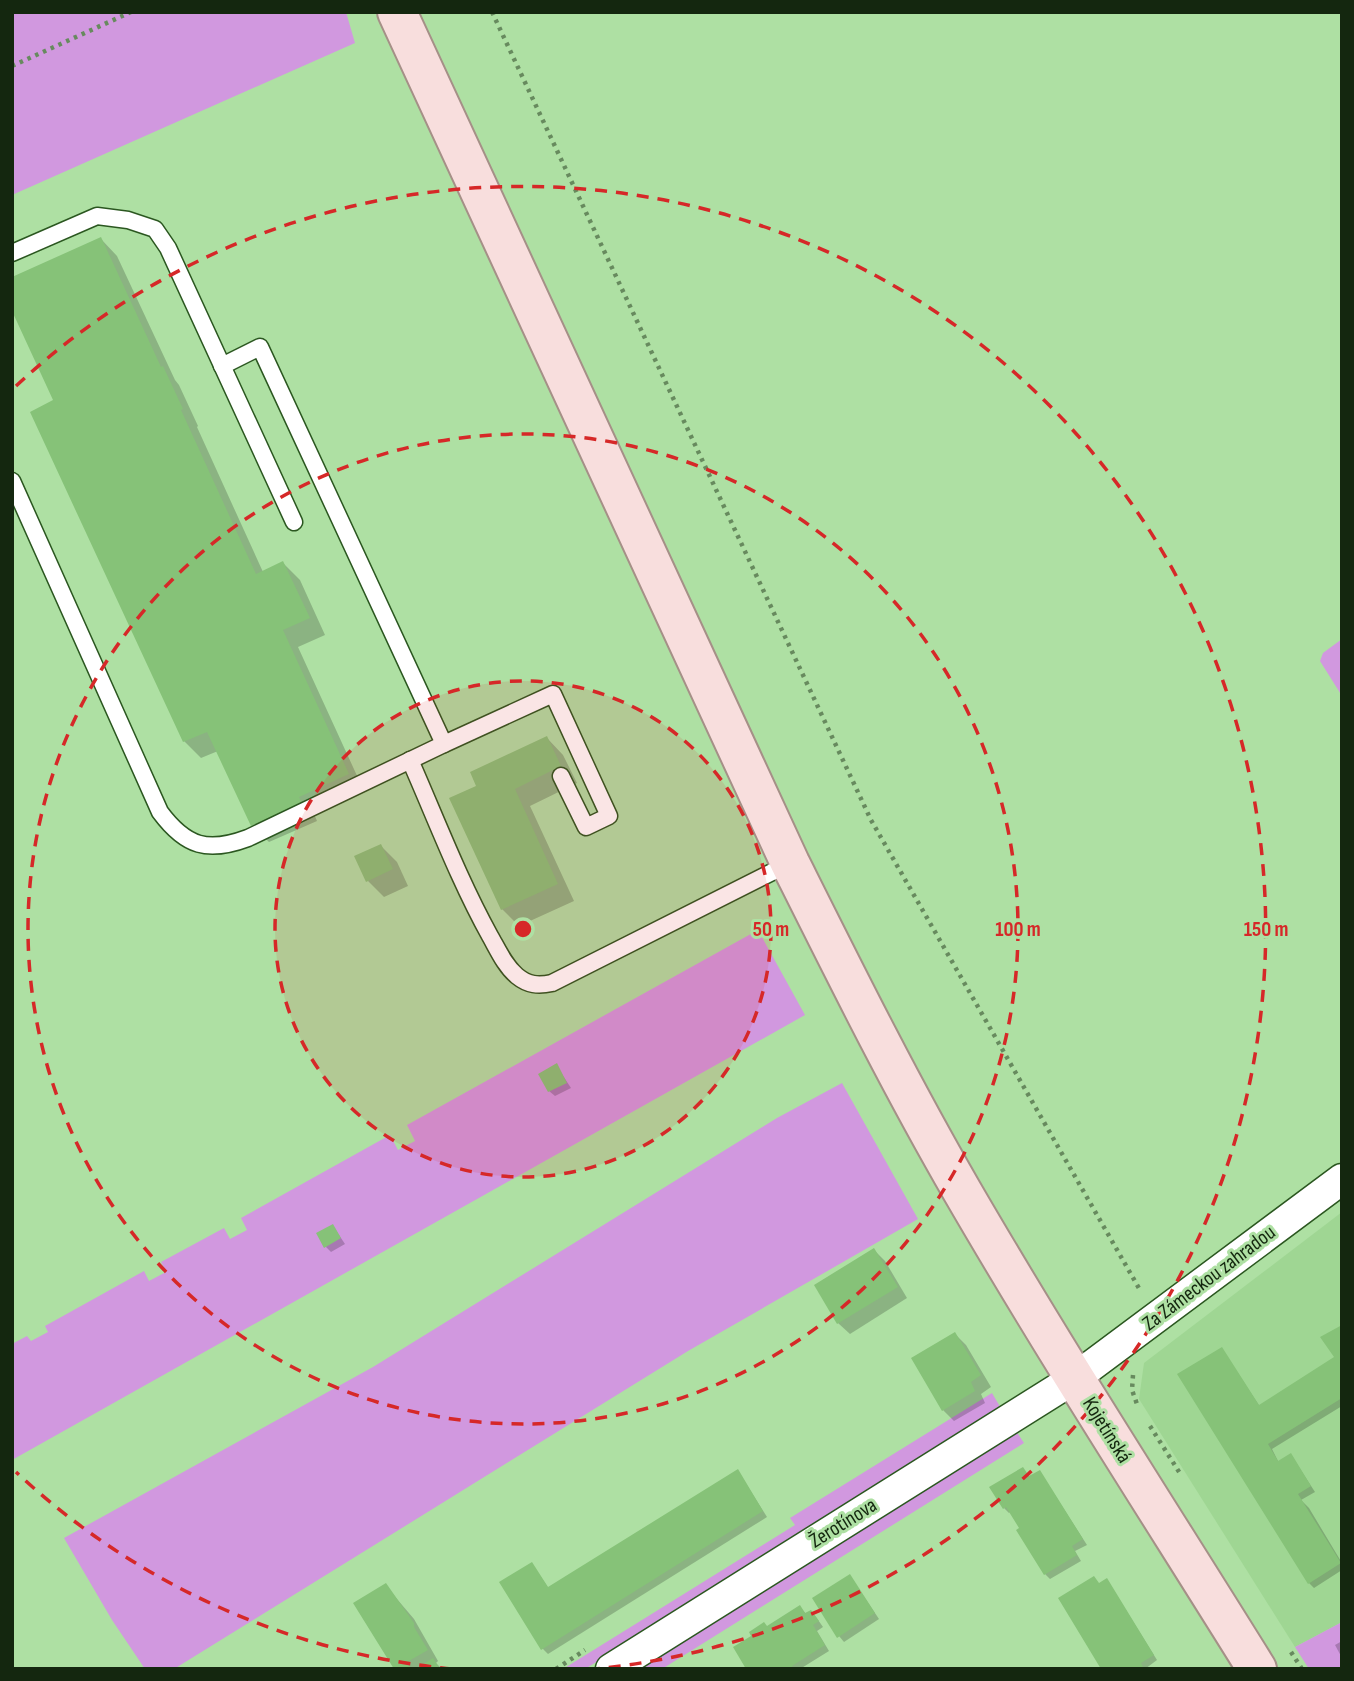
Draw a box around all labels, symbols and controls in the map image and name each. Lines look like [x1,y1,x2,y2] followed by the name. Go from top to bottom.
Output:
[511,917,535,941] centre of rings
[753,917,789,942] text: 50 m
[995,917,1041,942] text: 100 m
[1244,917,1288,942] text: 150 m
[1138,1220,1280,1336] street label: Za Zámeckou zahradou
[1077,1392,1137,1468] street label: Kojetínská
[805,1493,881,1553] street label: Žerotínova

